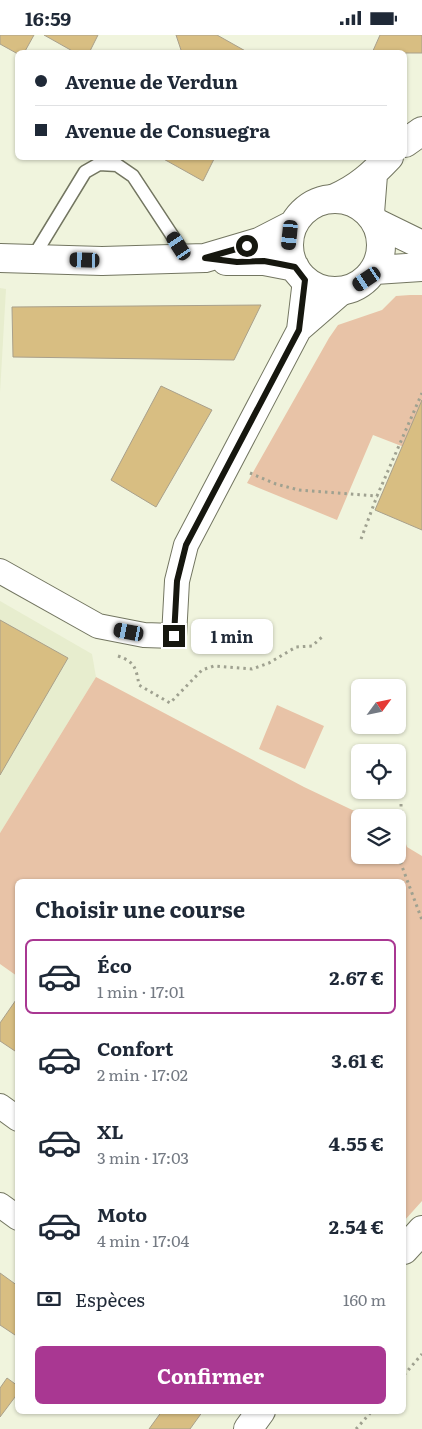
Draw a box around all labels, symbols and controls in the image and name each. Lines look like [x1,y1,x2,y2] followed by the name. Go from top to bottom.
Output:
[25,4,71,32] text: 16:59
[65,67,238,95] text: Avenue de Verdun
[65,116,270,144] text: Avenue de Consuegra
[280,219,299,251] car
[164,229,193,263] car
[236,235,258,257] route start
[69,252,100,268] car
[350,264,383,294] car
[192,619,274,653] callout: 1 min
[112,622,145,642] car
[211,624,253,648] text: 1 min
[163,625,185,647] route end
[351,679,406,734] north arrow
[351,679,406,864] map controls
[351,744,406,799] button: locate
[351,809,406,864] button: layers
[35,892,245,925] text: Choisir une course
[97,951,132,979] text: Éco
[37,954,82,999] icon: car
[329,963,384,991] text: 2.67 €
[97,979,185,1003] text: 1 min · 17:01
[97,1034,173,1062] text: Confort
[37,1037,82,1082] icon: car
[331,1046,384,1074] text: 3.61 €
[97,1062,188,1086] text: 2 min · 17:02
[97,1117,124,1145] text: XL
[37,1120,82,1165] icon: car
[329,1129,384,1157] text: 4.55 €
[97,1145,189,1169] text: 3 min · 17:03
[97,1200,147,1228] text: Moto
[37,1203,82,1248] icon: car
[329,1212,384,1240] text: 2.54 €
[97,1228,189,1252] text: 4 min · 17:04
[35,1285,63,1313] icon: cash
[75,1285,145,1313] text: Espèces
[343,1287,386,1311] text: 160 m
[35,1346,386,1404] button: Confirmer

